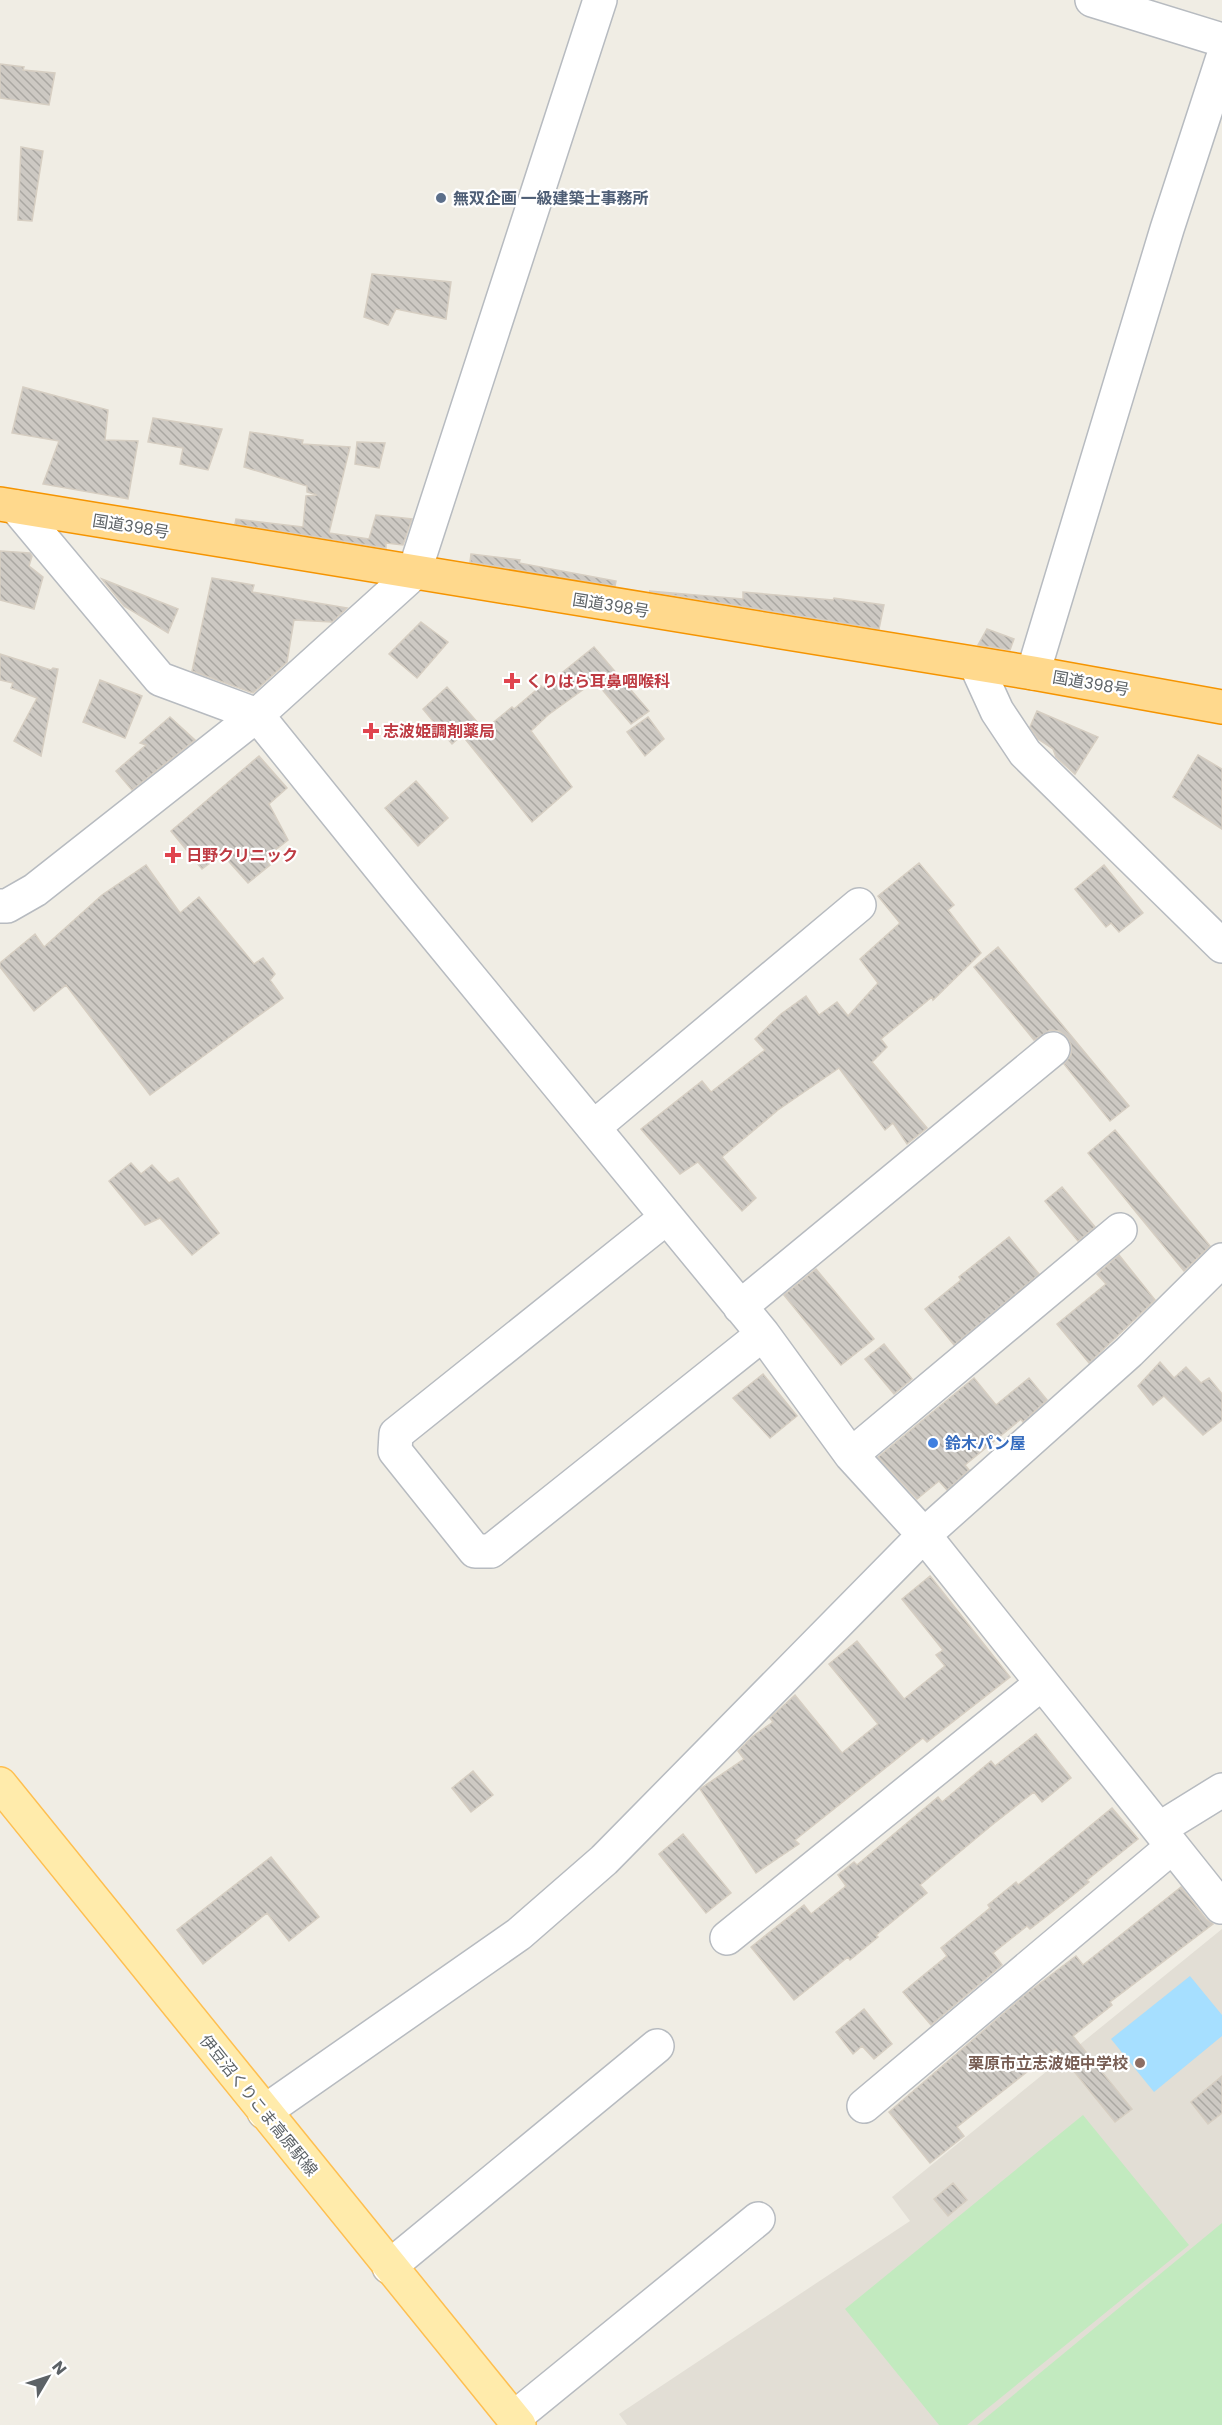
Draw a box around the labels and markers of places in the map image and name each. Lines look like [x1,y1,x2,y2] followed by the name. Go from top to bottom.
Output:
[453,187,648,210] place label: 無双企画 一級建築士事務所
[434,191,448,205] marker: 無双企画 一級建築士事務所
[526,670,670,693] place label: くりはら耳鼻咽喉科
[503,672,521,690] marker: くりはら耳鼻咽喉科
[383,720,495,743] place label: 志波姫調剤薬局
[364,724,378,738] marker: 志波姫調剤薬局
[186,844,298,867] place label: 日野クリニック
[164,846,182,864] marker: 日野クリニック
[945,1432,1026,1455] place label: 鈴木パン屋
[926,1436,940,1450] marker: 鈴木パン屋
[968,2052,1128,2075] place label: 栗原市立志波姫中学校
[1133,2056,1147,2070] marker: 栗原市立志波姫中学校

